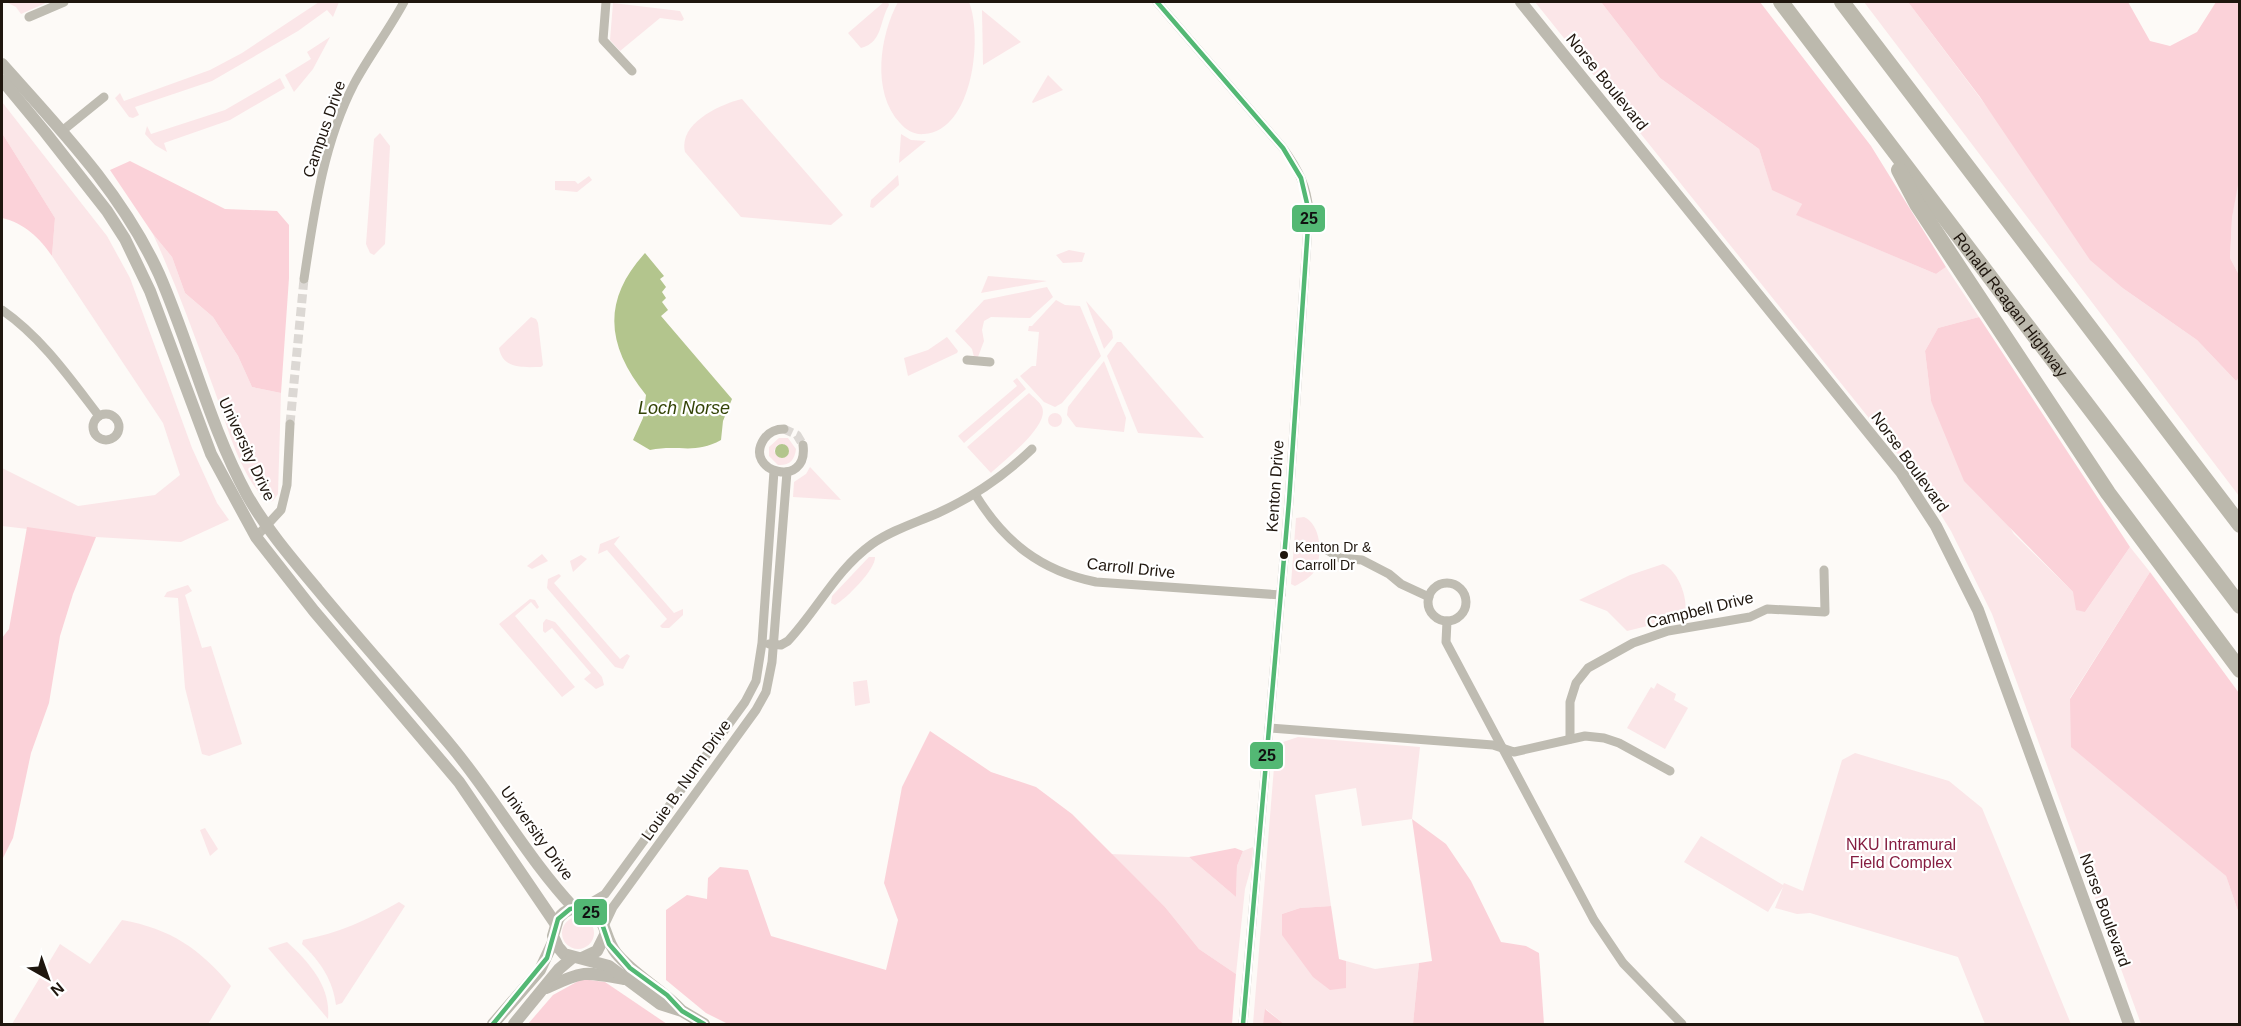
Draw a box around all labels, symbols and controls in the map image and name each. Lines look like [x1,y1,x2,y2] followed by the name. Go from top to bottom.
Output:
[1563,30,1651,134] street label: Norse Boulevard
[299,78,349,180] street label: Campus Drive
[1291,204,1326,233] line badge: 25
[1300,210,1318,227] text: 25
[1951,229,2071,380] street label: Ronald Reagan Highway
[216,395,278,503] street label: University Drive
[638,398,730,418] water label: Loch Norse
[1868,409,1952,515] street label: Norse Boulevard
[1263,439,1287,533] street label: Kenton Drive
[1295,539,1372,573] place label: Kenton Dr & Carroll Dr
[1278,549,1290,561] marker: Kenton Dr & Carroll Dr
[1086,555,1176,581] street label: Carroll Drive
[1645,588,1755,631] street label: Campbell Drive
[638,716,734,844] street label: Louie B. Nunn Drive
[1249,741,1284,770] line badge: 25
[1258,747,1276,764] text: 25
[497,783,577,883] street label: University Drive
[1846,836,1956,871] park label: NKU Intramural Field Complex
[2077,851,2133,969] street label: Norse Boulevard
[573,898,608,926] line badge: 25
[582,904,600,921] text: 25
[18,948,78,1008] north arrow
[47,979,67,999] text: N

